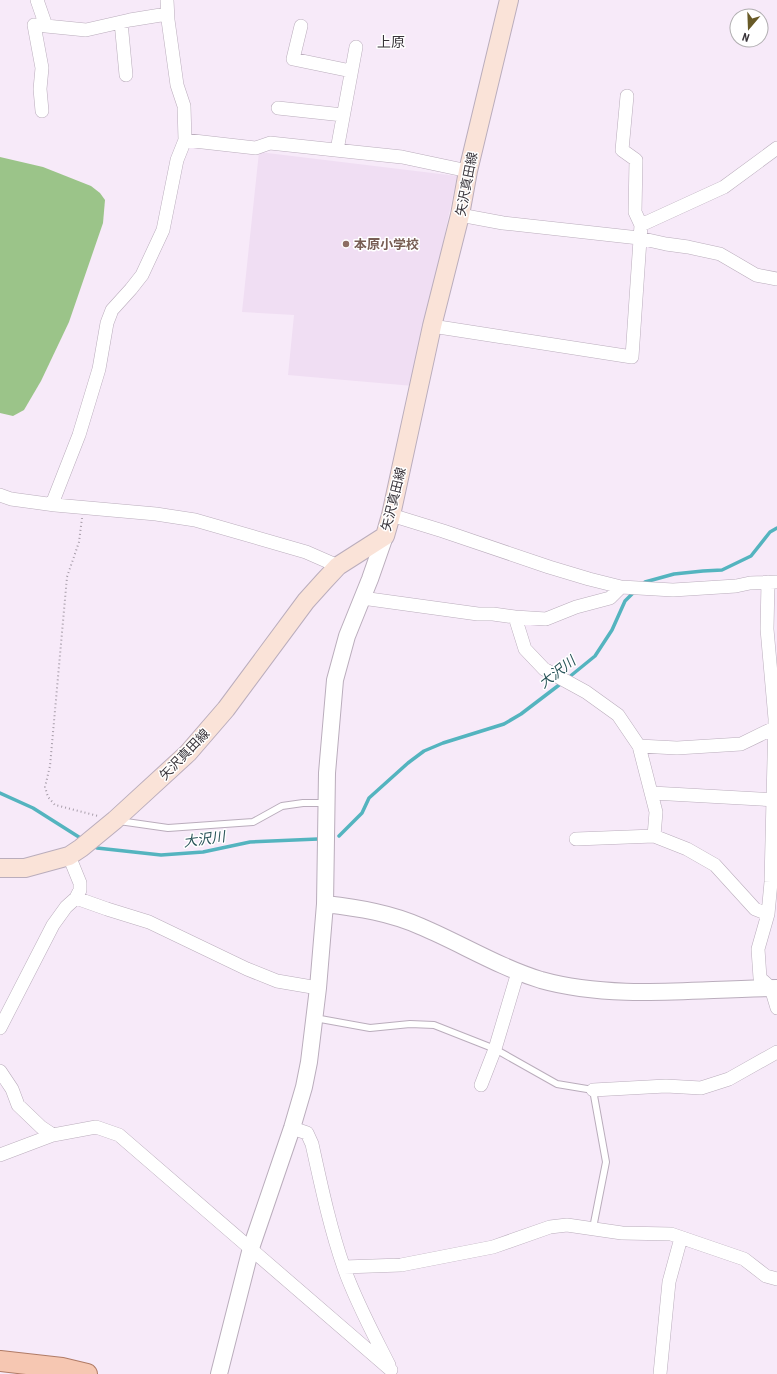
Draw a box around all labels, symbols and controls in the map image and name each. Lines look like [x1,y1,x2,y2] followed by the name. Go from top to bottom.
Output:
[729,8,769,48] north arrow
[740,30,751,44] text: N
[377,34,405,50] district label: 上原
[453,151,480,217] street label: 矢沢真田線
[354,237,419,252] place label: 本原小学校
[341,239,351,249] marker: 本原小学校
[378,466,409,532] street label: 矢沢真田線
[536,652,580,691] water label: 大沢川
[156,726,212,783] street label: 矢沢真田線
[182,828,228,850] water label: 大沢川

